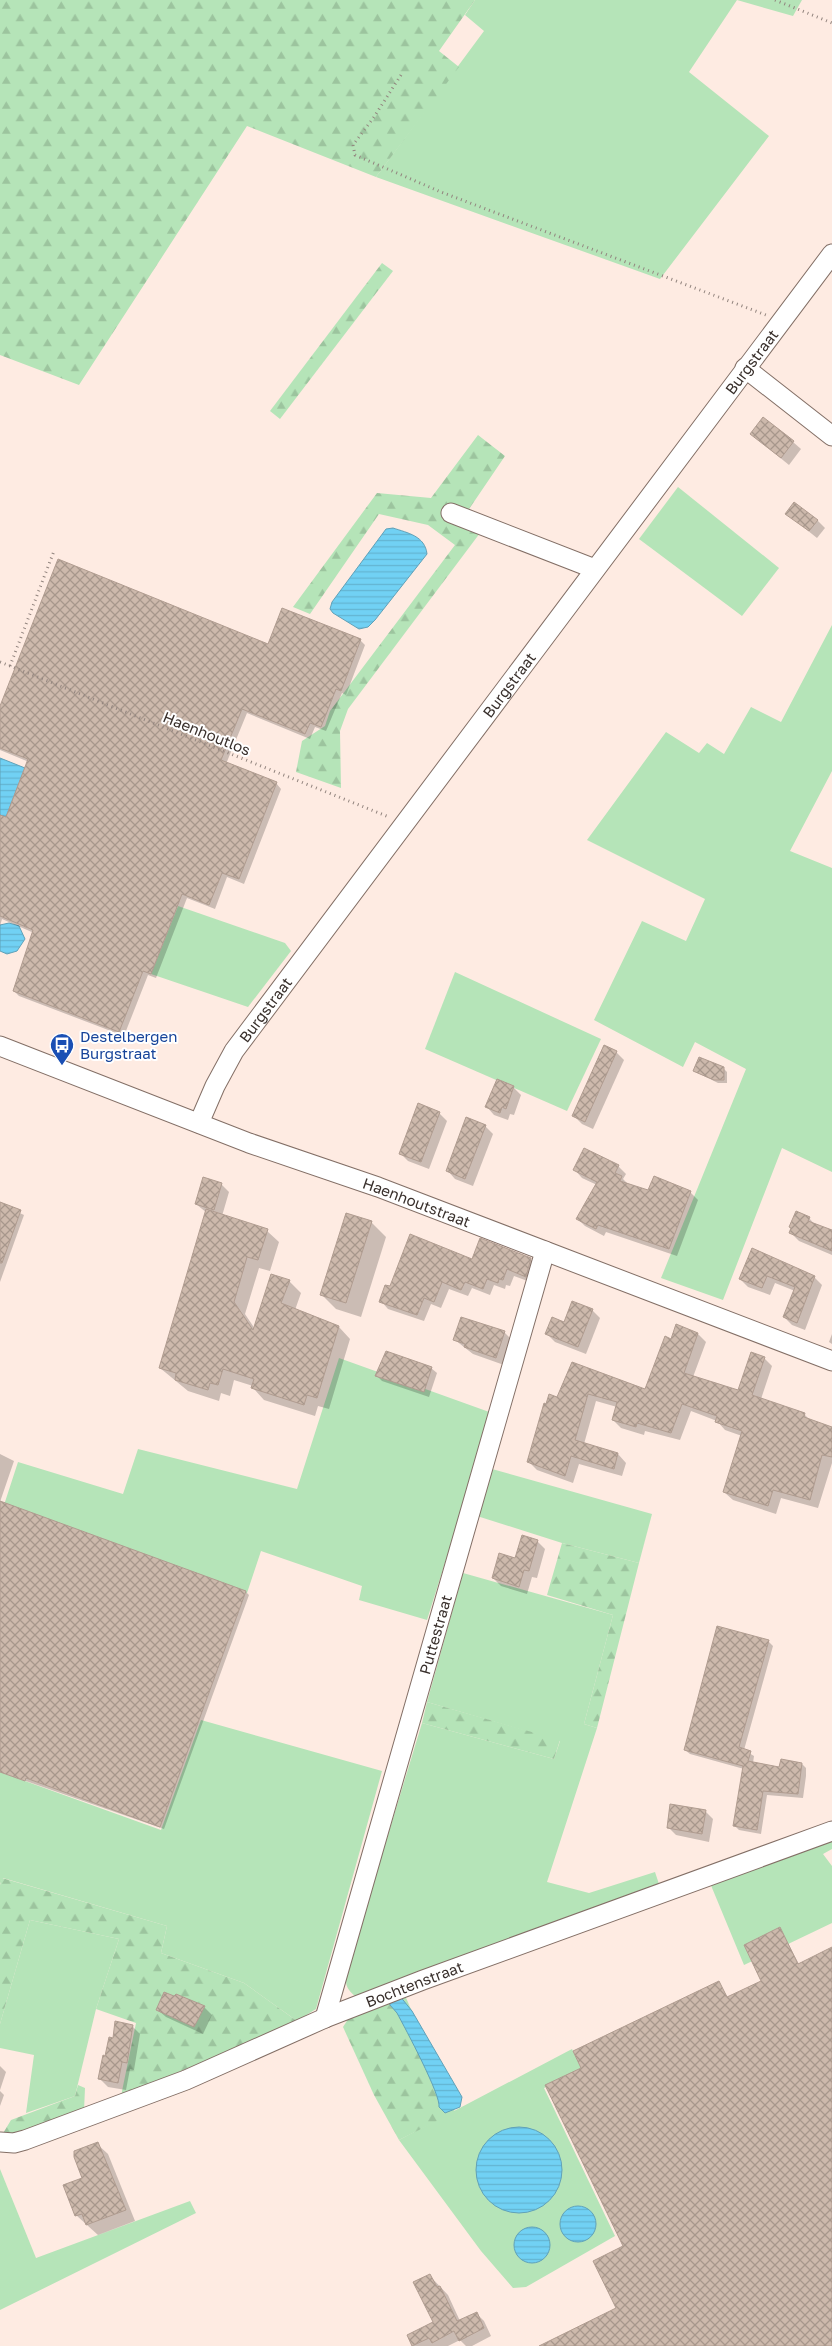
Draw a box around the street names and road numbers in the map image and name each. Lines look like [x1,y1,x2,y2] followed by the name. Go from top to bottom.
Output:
[721,326,781,398] street label: Burgstraat
[479,649,539,721] street label: Burgstraat
[161,707,253,759] street label: Haenhoutlos
[235,973,295,1046] street label: Burgstraat
[361,1174,473,1231] street label: Haenhoutstraat
[415,1593,455,1676] street label: Puttestraat
[363,1957,465,2010] street label: Bochtenstraat

